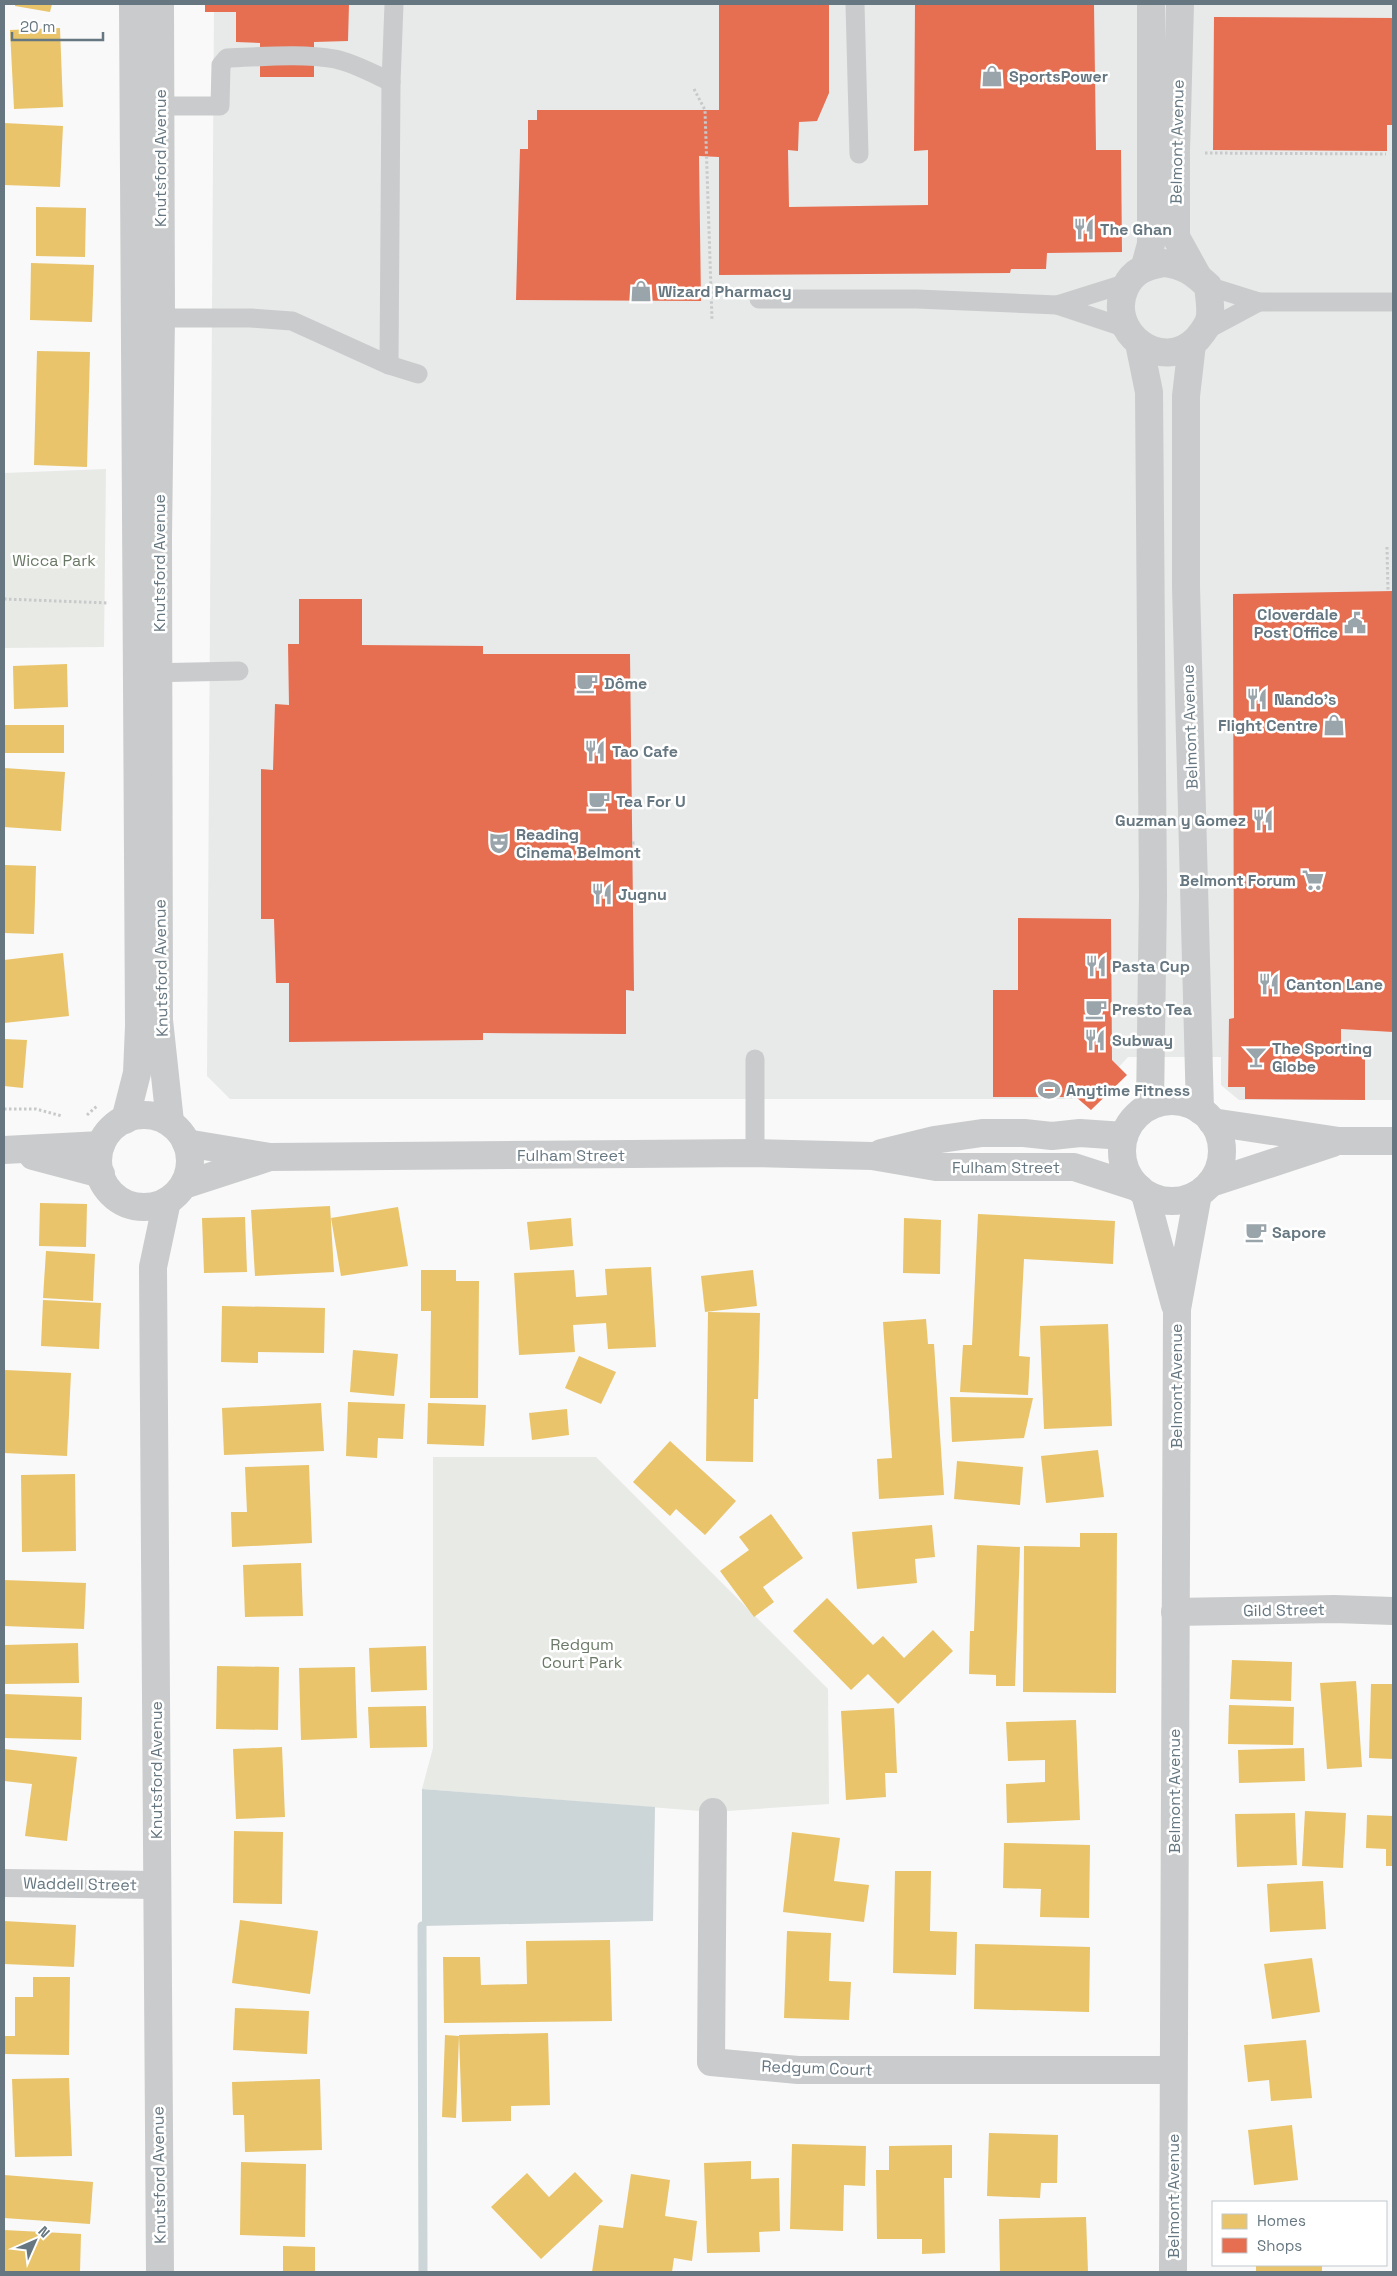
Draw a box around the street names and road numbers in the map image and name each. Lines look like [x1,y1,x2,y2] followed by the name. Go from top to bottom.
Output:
[1165,79,1189,205] street label: Belmont Avenue
[150,89,171,227] street label: Knutsford Avenue
[149,494,170,632] street label: Knutsford Avenue
[1177,664,1203,790] street label: Belmont Avenue
[149,899,173,1037] street label: Knutsford Avenue
[517,1145,625,1166] street label: Fulham Street
[952,1157,1060,1178] street label: Fulham Street
[1166,1324,1187,1448] street label: Belmont Avenue
[1243,1599,1325,1621] street label: Gild Street
[146,1701,167,1839] street label: Knutsford Avenue
[1164,1729,1185,1853] street label: Belmont Avenue
[23,1873,137,1895] street label: Waddell Street
[761,2056,873,2080] street label: Redgum Court
[147,2106,171,2244] street label: Knutsford Avenue
[1163,2134,1184,2258] street label: Belmont Avenue

